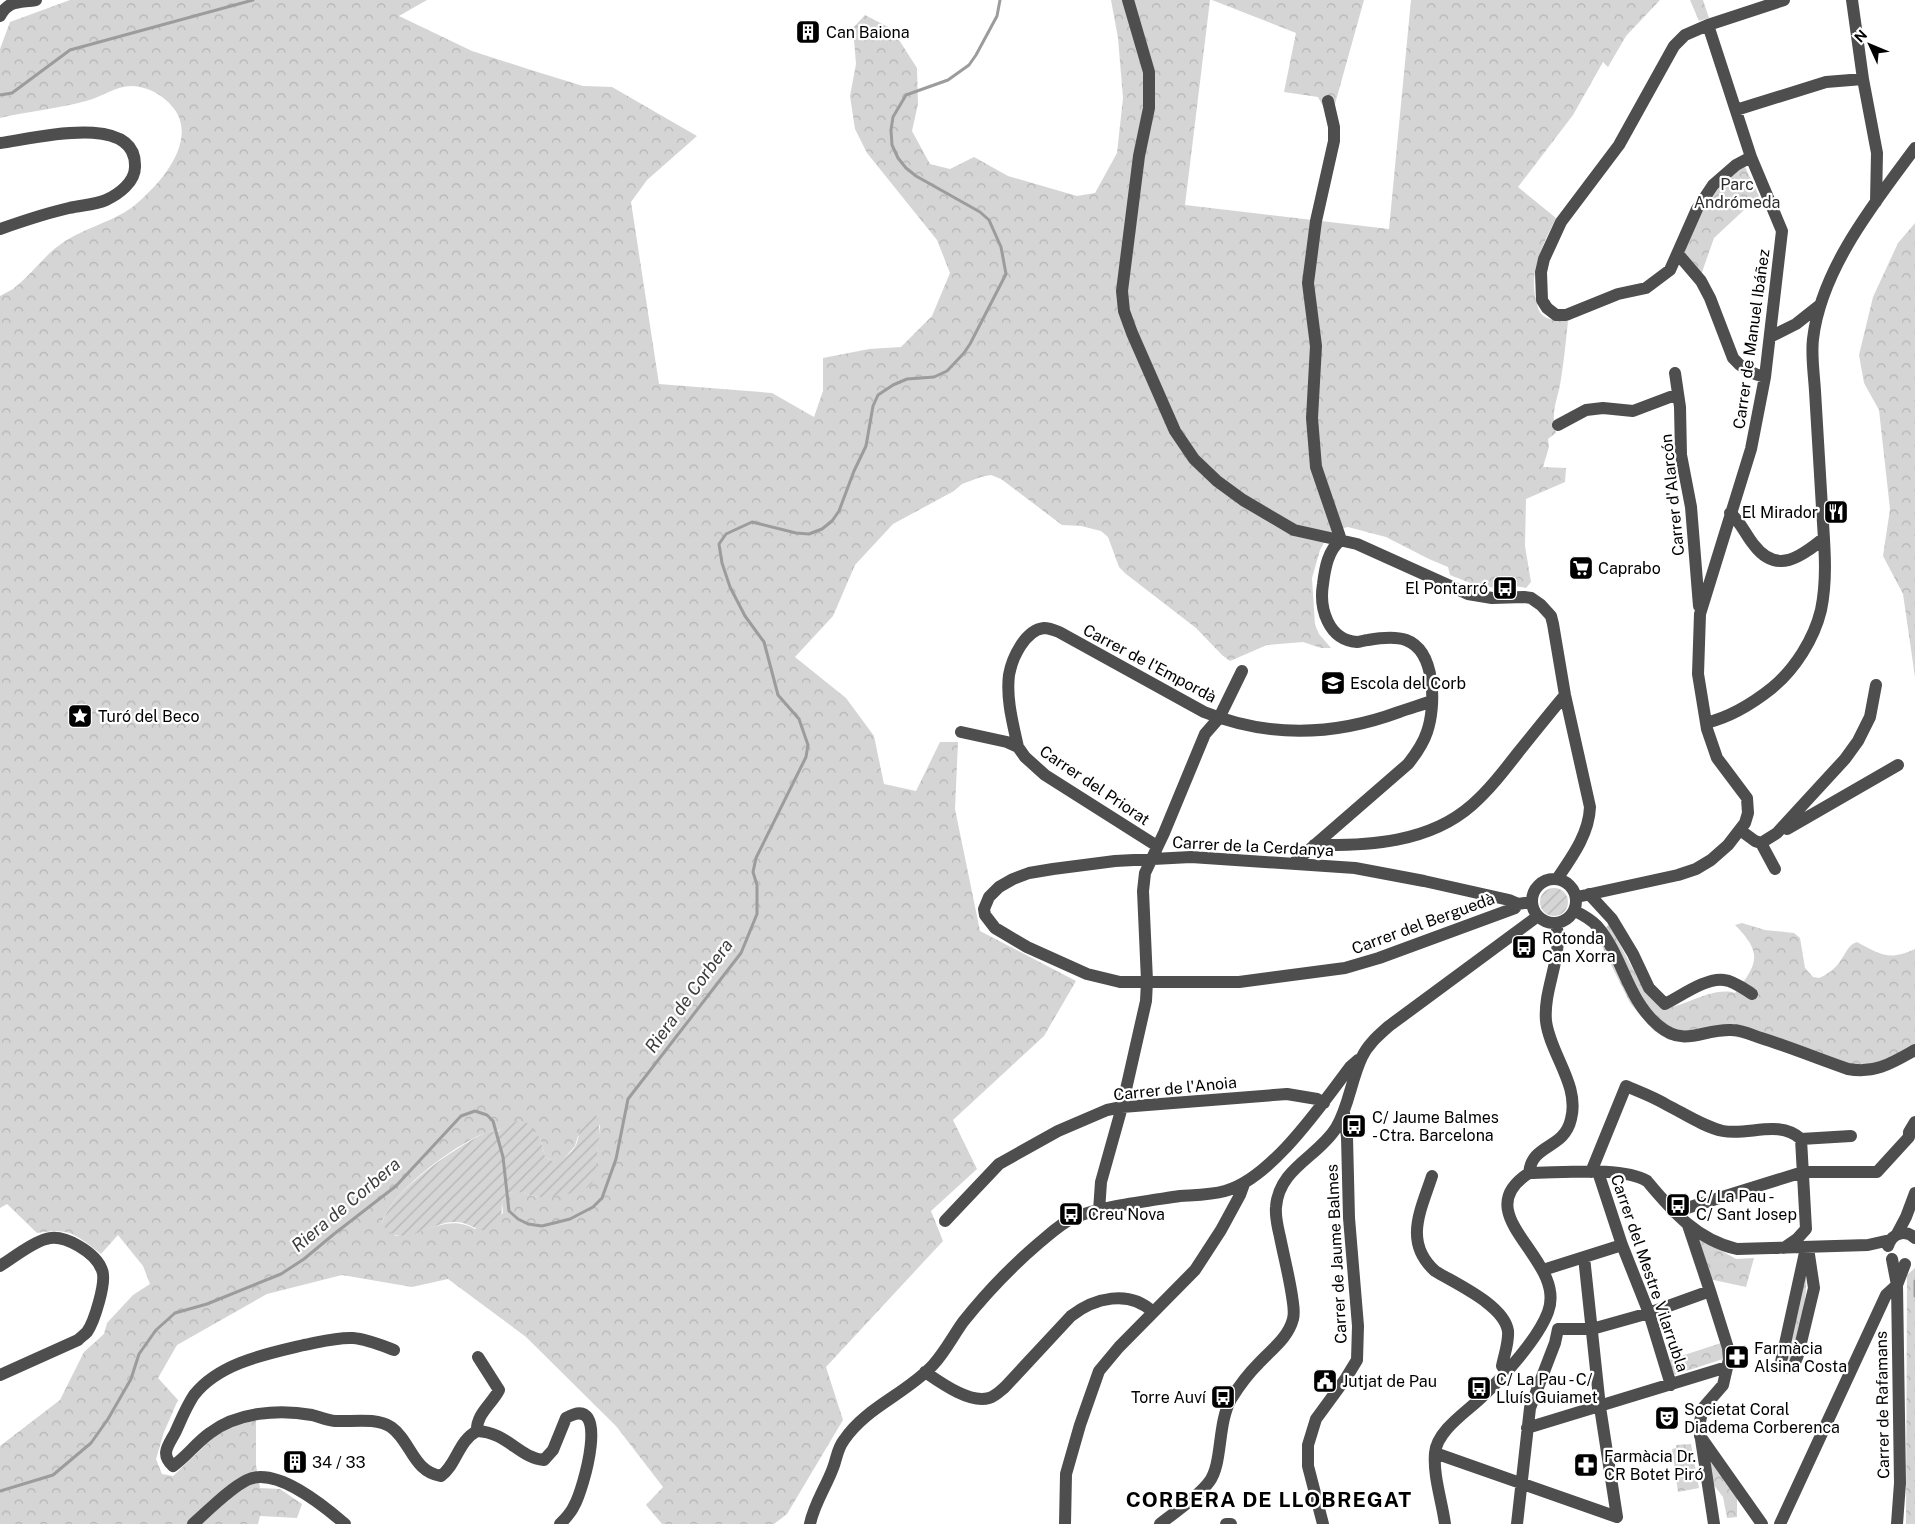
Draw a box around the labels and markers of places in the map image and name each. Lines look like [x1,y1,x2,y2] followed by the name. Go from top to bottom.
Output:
[795,19,821,45] building icon: Can Baiona
[826,23,910,42] place label: Can Baiona
[1823,499,1849,525] restaurant icon: El Mirador
[1742,503,1818,522] place label: El Mirador
[1568,555,1594,581] supermarket icon: Caprabo
[1598,559,1661,578] place label: Caprabo
[1492,575,1518,601] bus stop icon: El Pontarró
[1405,579,1488,598] place label: El Pontarró
[1320,670,1346,696] school or university icon: Escola del Corb
[1350,674,1466,693] place label: Escola del Corb
[67,703,93,729] place icon: Turó del Beco
[98,707,200,726] place label: Turó del Beco
[1542,929,1616,966] place label: Rotonda Can Xorra
[1511,934,1537,960] bus stop icon: Rotonda Can Xorra
[1372,1108,1499,1145] place label: C/ Jaume Balmes - Ctra. Barcelona
[1341,1113,1367,1139] bus stop icon: C/ Jaume Balmes - Ctra. Barcelona
[1696,1187,1797,1224] place label: C/ La Pau - C/ Sant Josep
[1665,1192,1691,1218] bus stop icon: C/ La Pau - C/ Sant Josep
[1058,1201,1084,1227] bus stop icon: Creu Nova
[1088,1205,1165,1224] place label: Creu Nova
[1754,1339,1847,1376] place label: Farmàcia Alsina Costa
[1724,1344,1750,1370] pharmacy icon: Farmàcia Alsina Costa
[1312,1368,1338,1394] public building icon: Jutjat de Pau
[1496,1370,1598,1407] place label: C/ La Pau - C/ Lluís Guiamet
[1342,1372,1437,1391] place label: Jutjat de Pau
[1466,1375,1492,1401] bus stop icon: C/ La Pau - C/ Lluís Guiamet
[1210,1384,1236,1410] bus stop icon: Torre Auví
[1131,1388,1207,1407] place label: Torre Auví
[1684,1400,1840,1437] place label: Societat Coral Diadema Corberenca
[1654,1405,1680,1431] theatre icon: Societat Coral Diadema Corberenca
[1604,1447,1703,1484] place label: Farmàcia Dr. CR Botet Piró
[282,1449,308,1475] building icon: 34 / 33
[1573,1452,1599,1478] pharmacy icon: Farmàcia Dr. CR Botet Piró
[312,1453,366,1472] place label: 34 / 33

